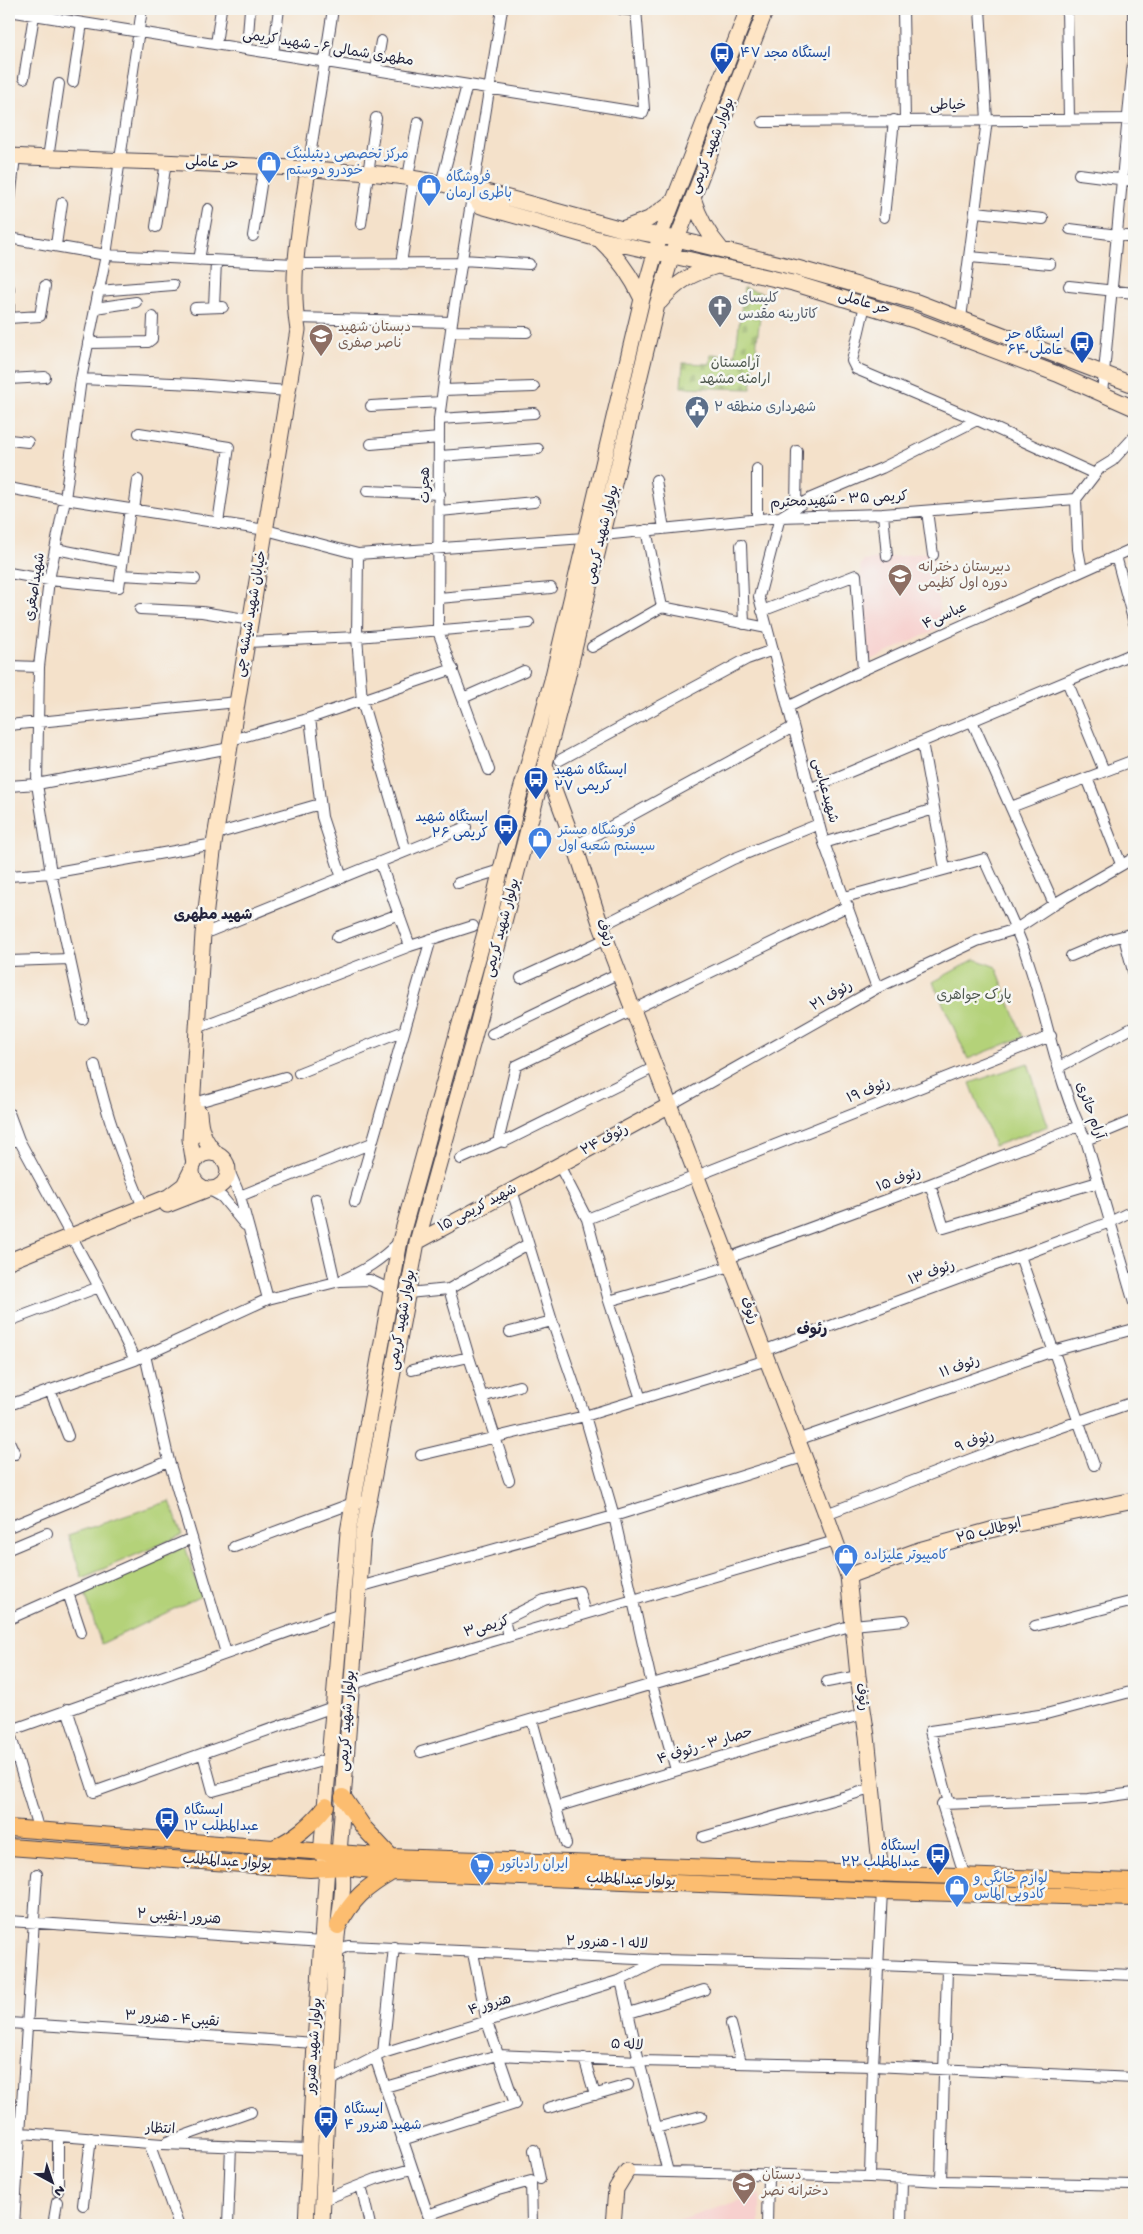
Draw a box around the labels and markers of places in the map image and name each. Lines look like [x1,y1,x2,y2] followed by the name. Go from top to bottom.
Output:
[709,41,735,75] bus stop icon: ایستگاه مجد ۴۷
[740,44,831,63] place label: ایستگاه مجد ۴۷
[286,145,409,180] place label: مرکز تخصصی دیتیلینگ خودرو دوستم
[256,150,282,184] shop icon: مرکز تخصصی دیتیلینگ خودرو دوستم
[446,168,512,203] place label: فروشگاه باطری ارمان
[416,173,442,207] shop icon: فروشگاه باطری ارمان
[738,291,818,324] place label: کلیسای کاتارینه مقدس
[707,294,733,328] church icon: کلیسای کاتارینه مقدس
[338,320,411,353] place label: دبستان شهید ناصر صفری
[308,323,334,357] school or university icon: دبستان شهید ناصر صفری
[1005,325,1064,360] place label: ایستگاه حر عاملی ۶۴
[1069,330,1095,364] bus stop icon: ایستگاه حر عاملی ۶۴
[684,395,710,429] public building icon: شهرداری منطقه ۲
[714,400,816,417] place label: شهرداری منطقه ۲
[918,560,1011,593] place label: دبیرستان دخترانه دوره اول کظیمی
[887,563,913,597] school or university icon: دبیرستان دخترانه دوره اول کظیمی
[554,761,627,796] place label: ایستگاه شهید کریمی ۲۷
[523,766,549,800] bus stop icon: ایستگاه شهید کریمی ۲۷
[415,808,488,843] place label: ایستگاه شهید کریمی ۲۶
[493,813,519,847] bus stop icon: ایستگاه شهید کریمی ۲۶
[557,821,655,856] place label: فروشگاه مستر سیستم شعبه اول
[527,826,553,860] shop icon: فروشگاه مستر سیستم شعبه اول
[833,1543,859,1577] shop icon: کامپیوتر علیزاده
[864,1548,948,1565] place label: کامپیوتر علیزاده
[184,1801,259,1836] place label: ایستگاه عبدالمطلب ۱۲
[154,1806,180,1840] bus stop icon: ایستگاه عبدالمطلب ۱۲
[841,1837,920,1872] place label: ایستگاه عبدالمطلب ۲۲
[925,1842,951,1876] bus stop icon: ایستگاه عبدالمطلب ۲۲
[469,1852,495,1886] supermarket icon: ایران رادیاتور
[499,1857,568,1874] place label: ایران رادیاتور
[973,1869,1048,1904] place label: لوازم خانگی و کادویی الماس
[944,1874,970,1908] shop icon: لوازم خانگی و کادویی الماس
[344,2100,422,2135] place label: ایستگاه شهید هنرور ۴
[313,2105,339,2139] bus stop icon: ایستگاه شهید هنرور ۴
[761,2168,829,2201] place label: دبستان دخترانه نصر
[731,2171,757,2205] school or university icon: دبستان دخترانه نصر

